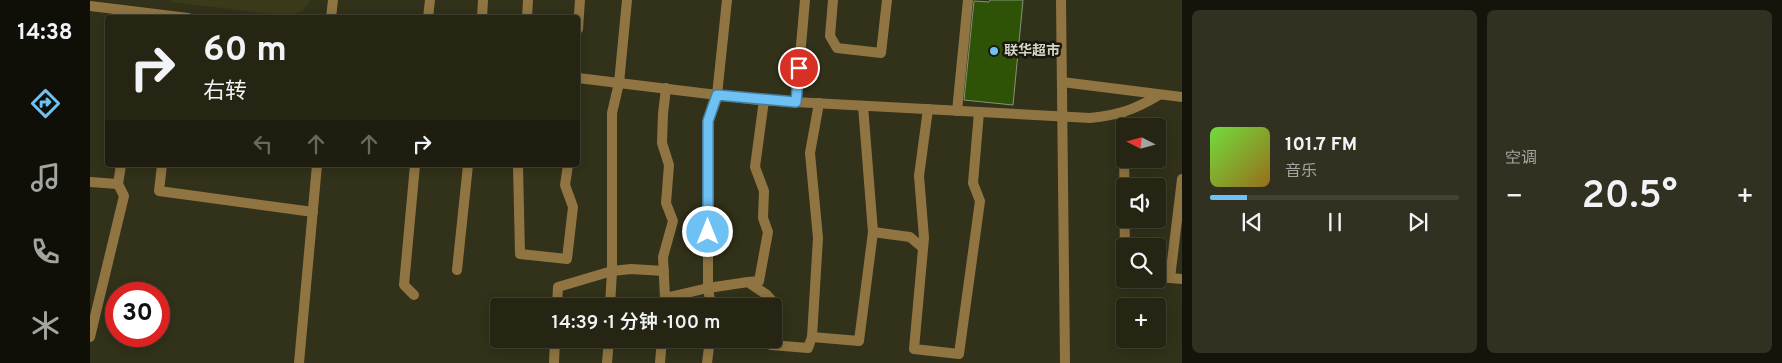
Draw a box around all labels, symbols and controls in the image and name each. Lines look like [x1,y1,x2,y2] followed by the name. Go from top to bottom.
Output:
[17,20,73,47] text: 14:38
[203,29,287,73] text: 60 m
[120,35,185,100] icon: right
[1004,42,1060,60] place label: 联华超市
[988,45,1000,57] marker: 联华超市
[778,47,820,89] pin
[785,54,813,82] icon: arrive
[203,79,247,106] text: 右转
[28,86,63,121] icon: directions
[1116,118,1166,168] north arrow
[1116,118,1166,348] map controls
[249,130,277,158] icon: left
[302,130,330,158] icon: ahead
[355,130,383,158] icon: ahead
[408,130,436,158] icon: right
[1285,133,1357,157] text: 101.7 FM
[1505,149,1537,169] text: 空调
[28,160,63,195] icon: music
[1285,162,1317,182] text: 音乐
[1581,173,1678,222] text: 20.5°
[1116,178,1166,228] button: sound
[1505,180,1523,216] text: −
[1736,180,1754,216] text: +
[681,205,733,257] position arrow
[1238,208,1266,236] icon: previous
[1321,208,1349,236] icon: pause
[1404,208,1432,236] icon: next
[28,234,63,269] icon: phone
[1116,238,1166,288] button: search
[105,282,170,347] speed limit sign: 30
[1116,298,1166,348] button: +
[28,308,63,343] icon: climate
[552,311,720,335] text: 14:39 · 1 分钟 · 100 m

